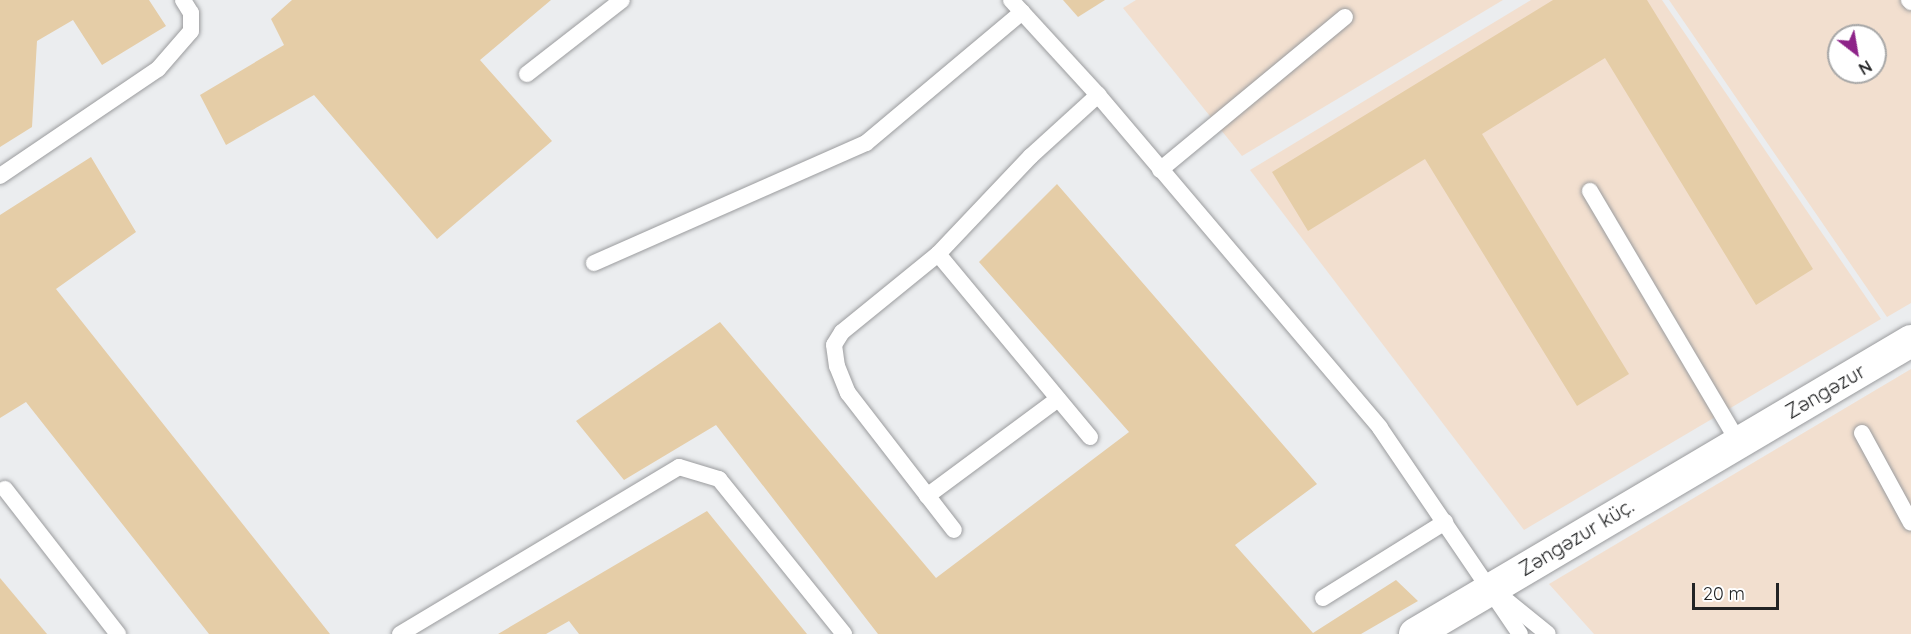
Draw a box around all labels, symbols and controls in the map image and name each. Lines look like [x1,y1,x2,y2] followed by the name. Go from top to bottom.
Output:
[1827,24,1887,84] north arrow
[1855,56,1875,79] text: N
[1781,359,1869,423] street label: Zəngəzur
[1514,493,1638,581] street label: Zəngəzur küç.
[1695,571,1782,609] scale bar
[1703,582,1745,605] text: 20 m

